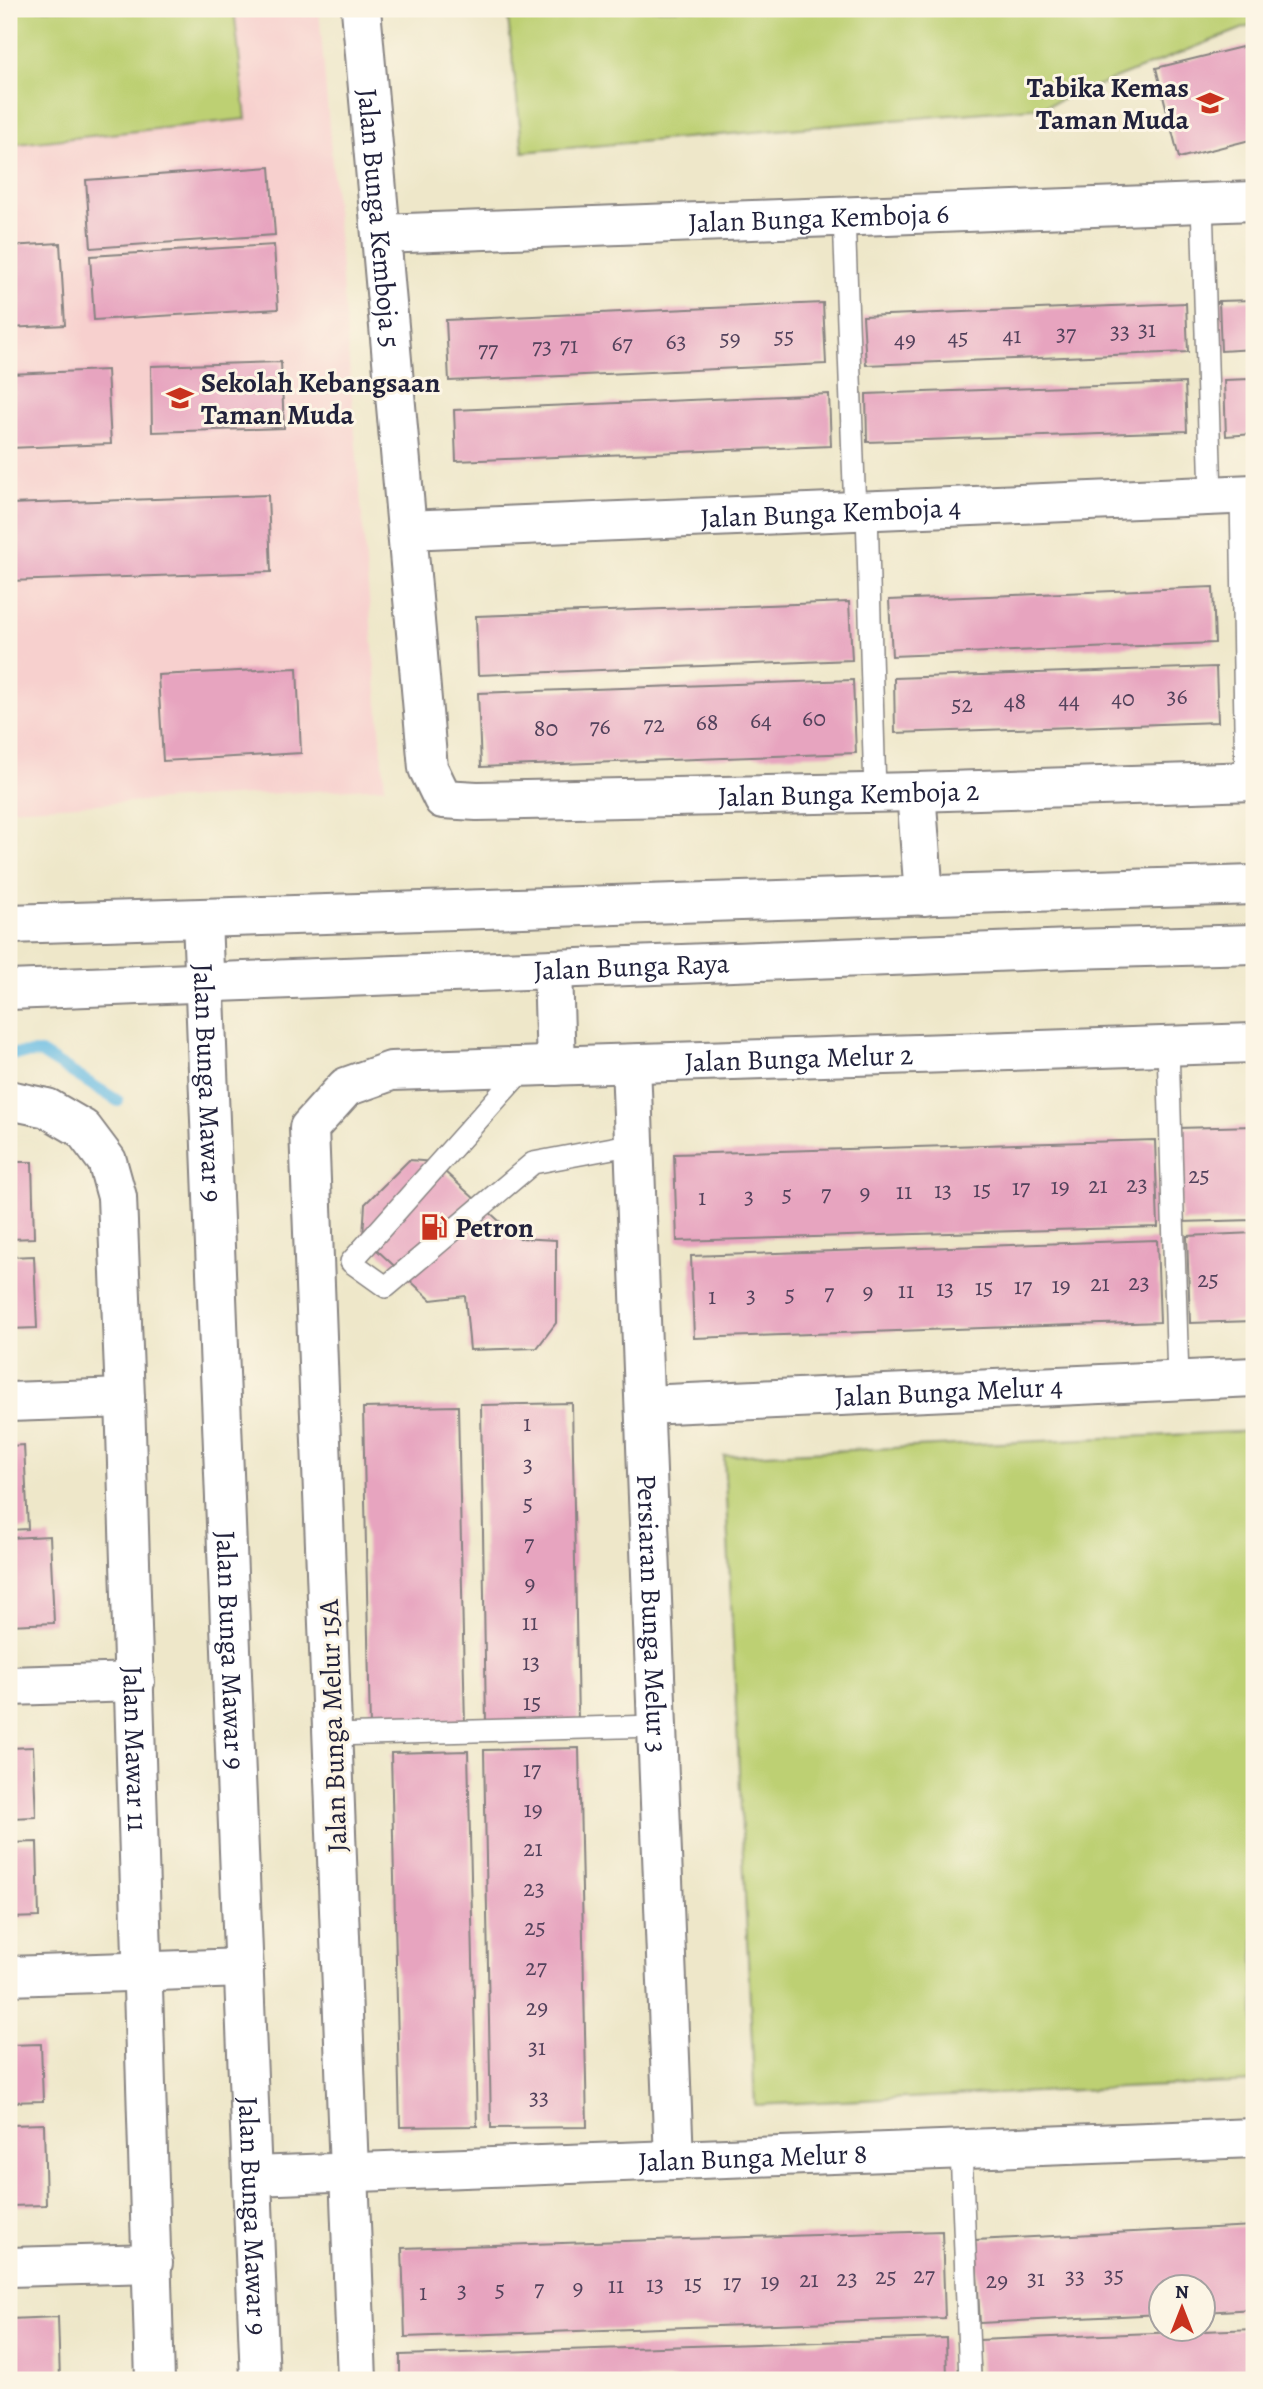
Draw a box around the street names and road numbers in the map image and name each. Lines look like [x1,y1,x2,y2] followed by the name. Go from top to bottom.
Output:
[348,87,409,350] street label: Jalan Bunga Kemboja 5
[688,195,950,242] street label: Jalan Bunga Kemboja 6
[700,488,962,538] street label: Jalan Bunga Kemboja 4
[717,772,980,816] street label: Jalan Bunga Kemboja 2
[533,944,730,990] street label: Jalan Bunga Raya
[184,963,231,1203] street label: Jalan Bunga Mawar 9
[684,1036,914,1081] street label: Jalan Bunga Melur 2
[834,1368,1064,1416] street label: Jalan Bunga Melur 4
[627,1473,676,1754] street label: Persiaran Bunga Melur 3
[206,1530,254,1771] street label: Jalan Bunga Mawar 9
[310,1598,356,1853] street label: Jalan Bunga Melur 15A
[113,1665,156,1832] street label: Jalan Mawar 11
[229,2096,276,2336] street label: Jalan Bunga Mawar 9
[637,2135,868,2181] street label: Jalan Bunga Melur 8

